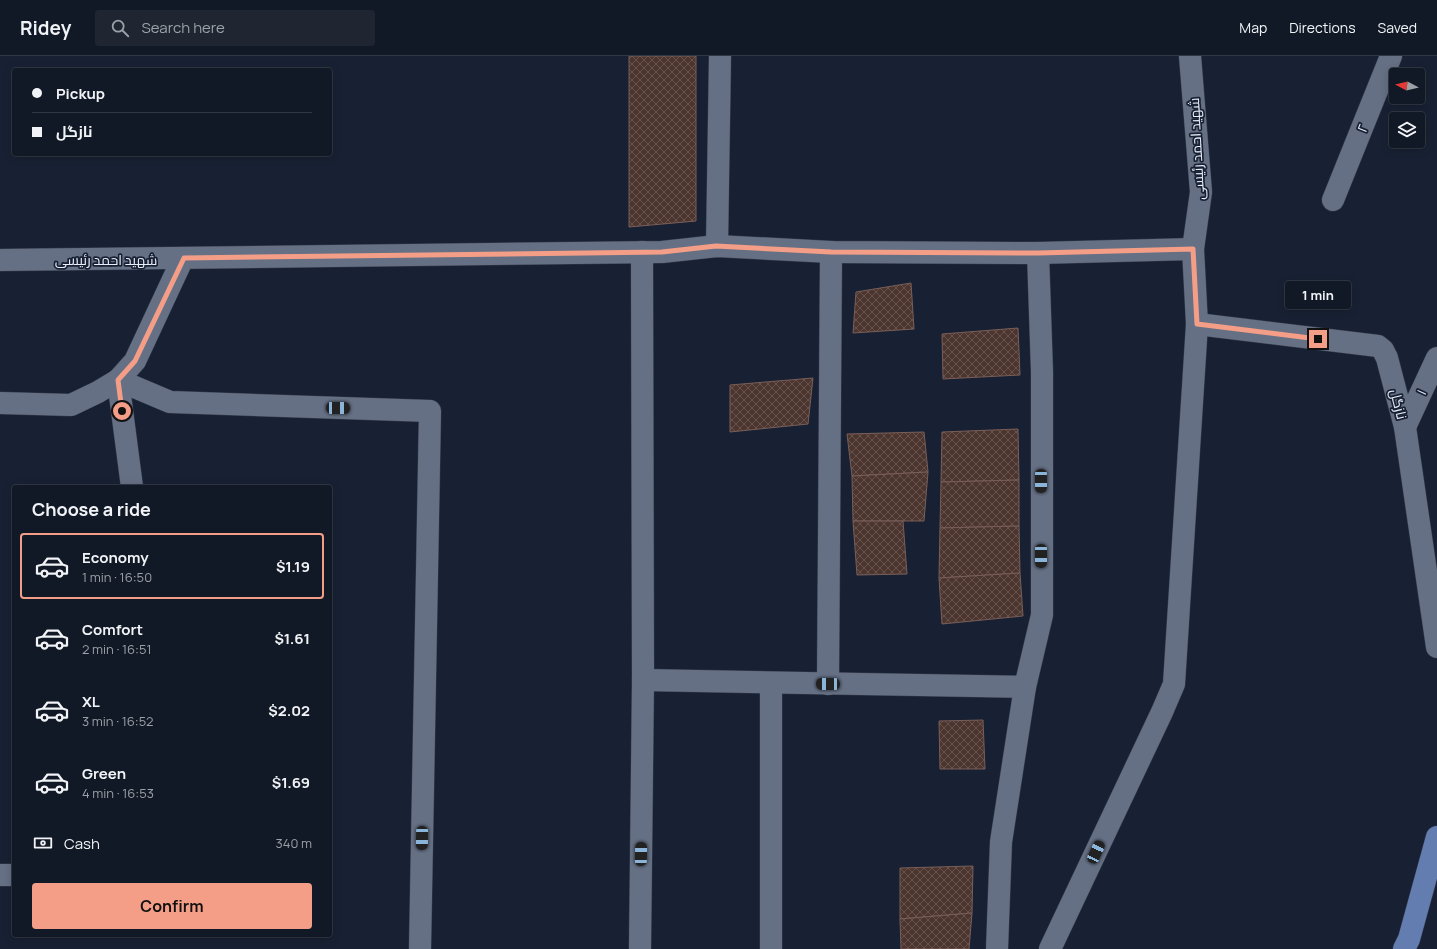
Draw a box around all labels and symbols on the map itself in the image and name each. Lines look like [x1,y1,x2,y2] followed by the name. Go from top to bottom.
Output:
[1389,68,1425,104] north arrow
[1184,97,1208,201] street label: شهید احمد رئیسی
[1352,121,1372,135] street label: ۲
[55,250,157,269] street label: شهید احمد رئیسی
[1285,281,1351,309] callout: 1 min
[1309,330,1327,348] route end
[1411,386,1431,398] street label: ۱
[1386,387,1412,421] street label: نازگل
[113,402,131,420] route start
[326,402,350,414] car
[1035,469,1047,493] car
[1035,544,1047,568] car
[816,678,840,690] car
[416,826,428,850] car
[1085,839,1107,865] car
[635,842,647,866] car

